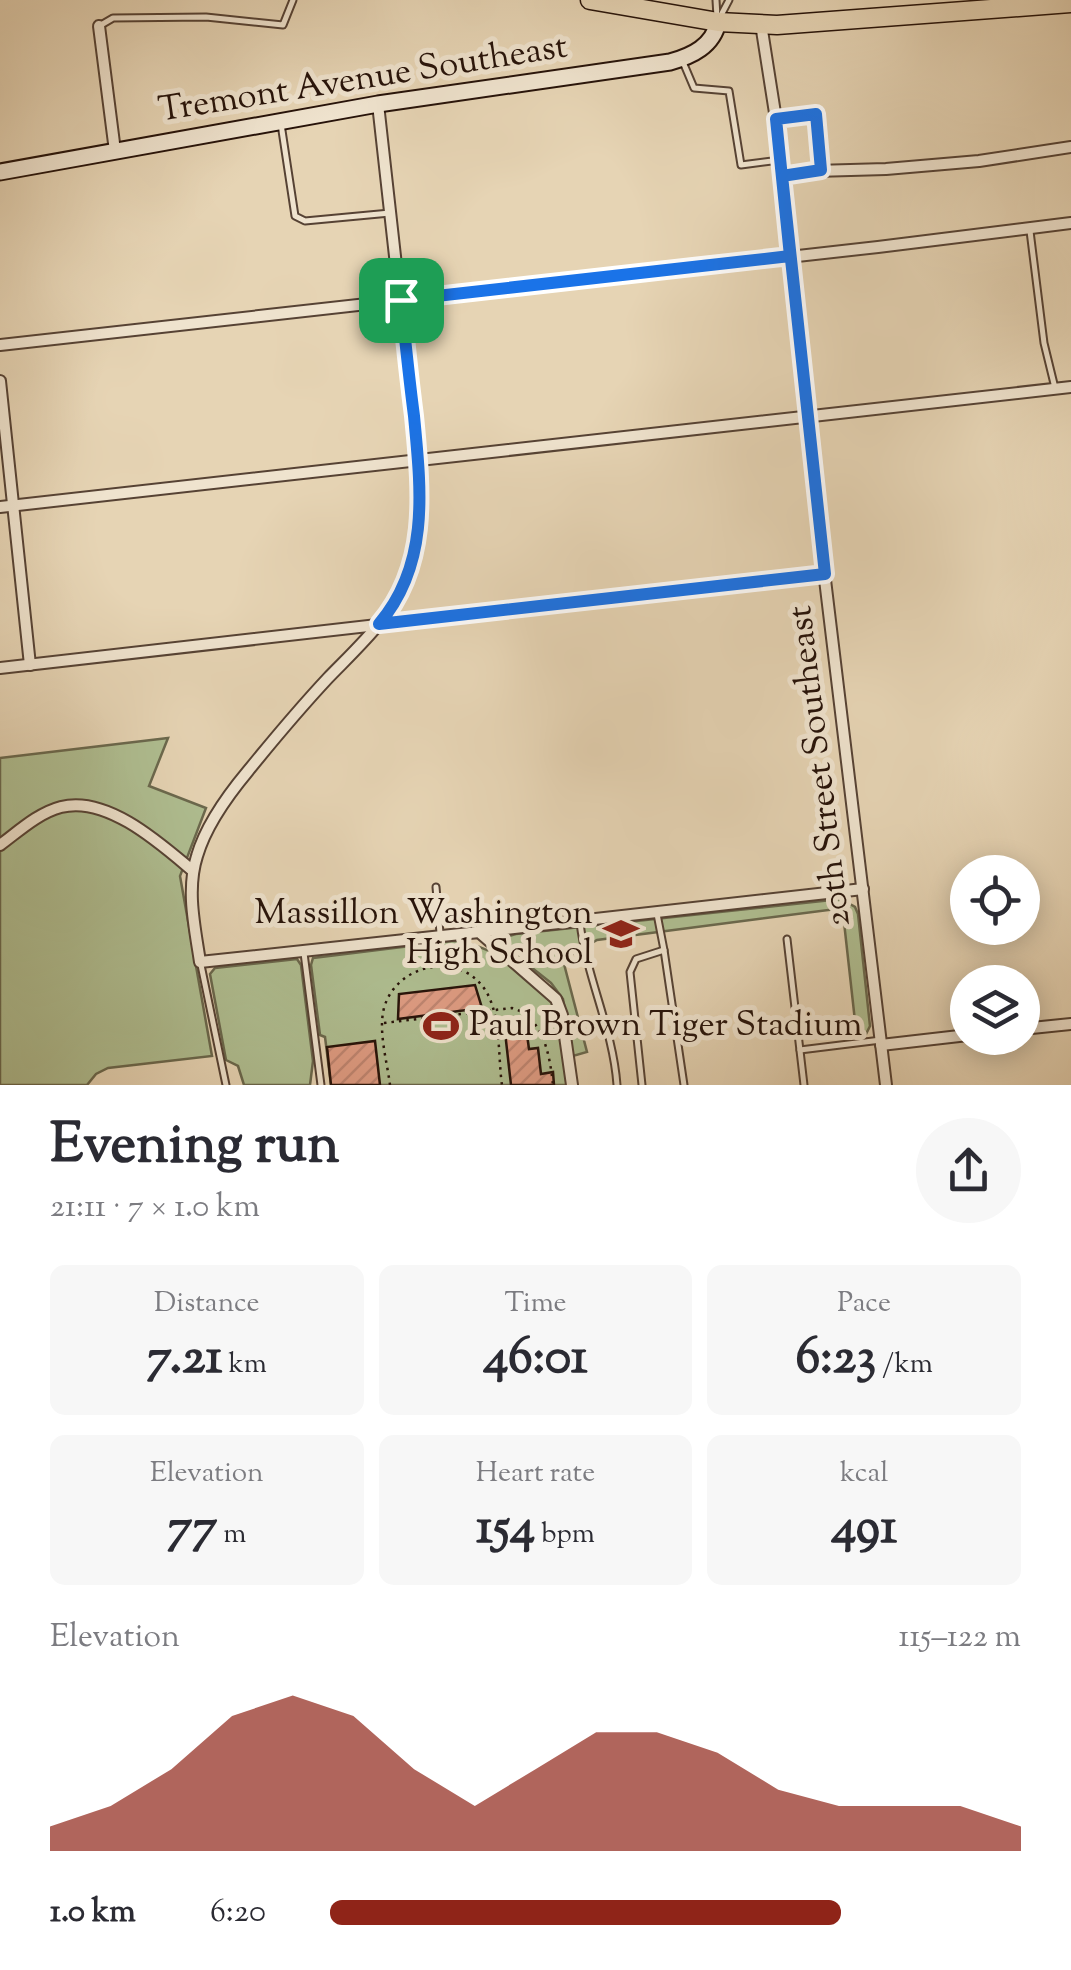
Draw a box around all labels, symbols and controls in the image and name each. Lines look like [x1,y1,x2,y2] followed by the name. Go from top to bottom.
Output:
[155,22,571,138] street label: Tremont Avenue Southeast
[359,258,444,343] pin
[374,273,429,328] icon: arrive
[776,603,866,929] street label: 20th Street Southeast
[950,855,1040,1055] map controls
[950,855,1040,945] button: locate
[254,889,593,980] place label: Massillon Washington High School
[602,915,640,953] school or university icon: Massillon Washington High School
[950,965,1040,1055] button: layers
[469,1001,863,1052] place label: Paul Brown Tiger Stadium
[422,1007,460,1045] sports icon: Paul Brown Tiger Stadium
[50,1108,339,1187] text: Evening run
[916,1118,1021,1223] button: share
[50,1185,260,1231] text: 21:11 · 7 × 1.0 km
[154,1284,260,1324] text: Distance
[504,1284,567,1324] text: Time
[837,1284,891,1324] text: Pace
[147,1324,223,1396] text: 7.21
[483,1324,588,1396] text: 46:01
[795,1324,876,1396] text: 6:23
[223,1345,267,1385] text: km
[876,1345,933,1385] text: /km
[150,1454,264,1494] text: Elevation
[476,1454,595,1494] text: Heart rate
[840,1454,888,1494] text: kcal
[167,1494,217,1566] text: 77
[476,1494,535,1566] text: 154
[831,1494,897,1566] text: 491
[217,1515,246,1555] text: m
[535,1515,595,1555] text: bpm
[50,1615,180,1661] text: Elevation
[899,1615,1021,1661] text: 115–122 m
[50,1890,136,1936] text: 1.0 km
[210,1890,266,1936] text: 6:20

